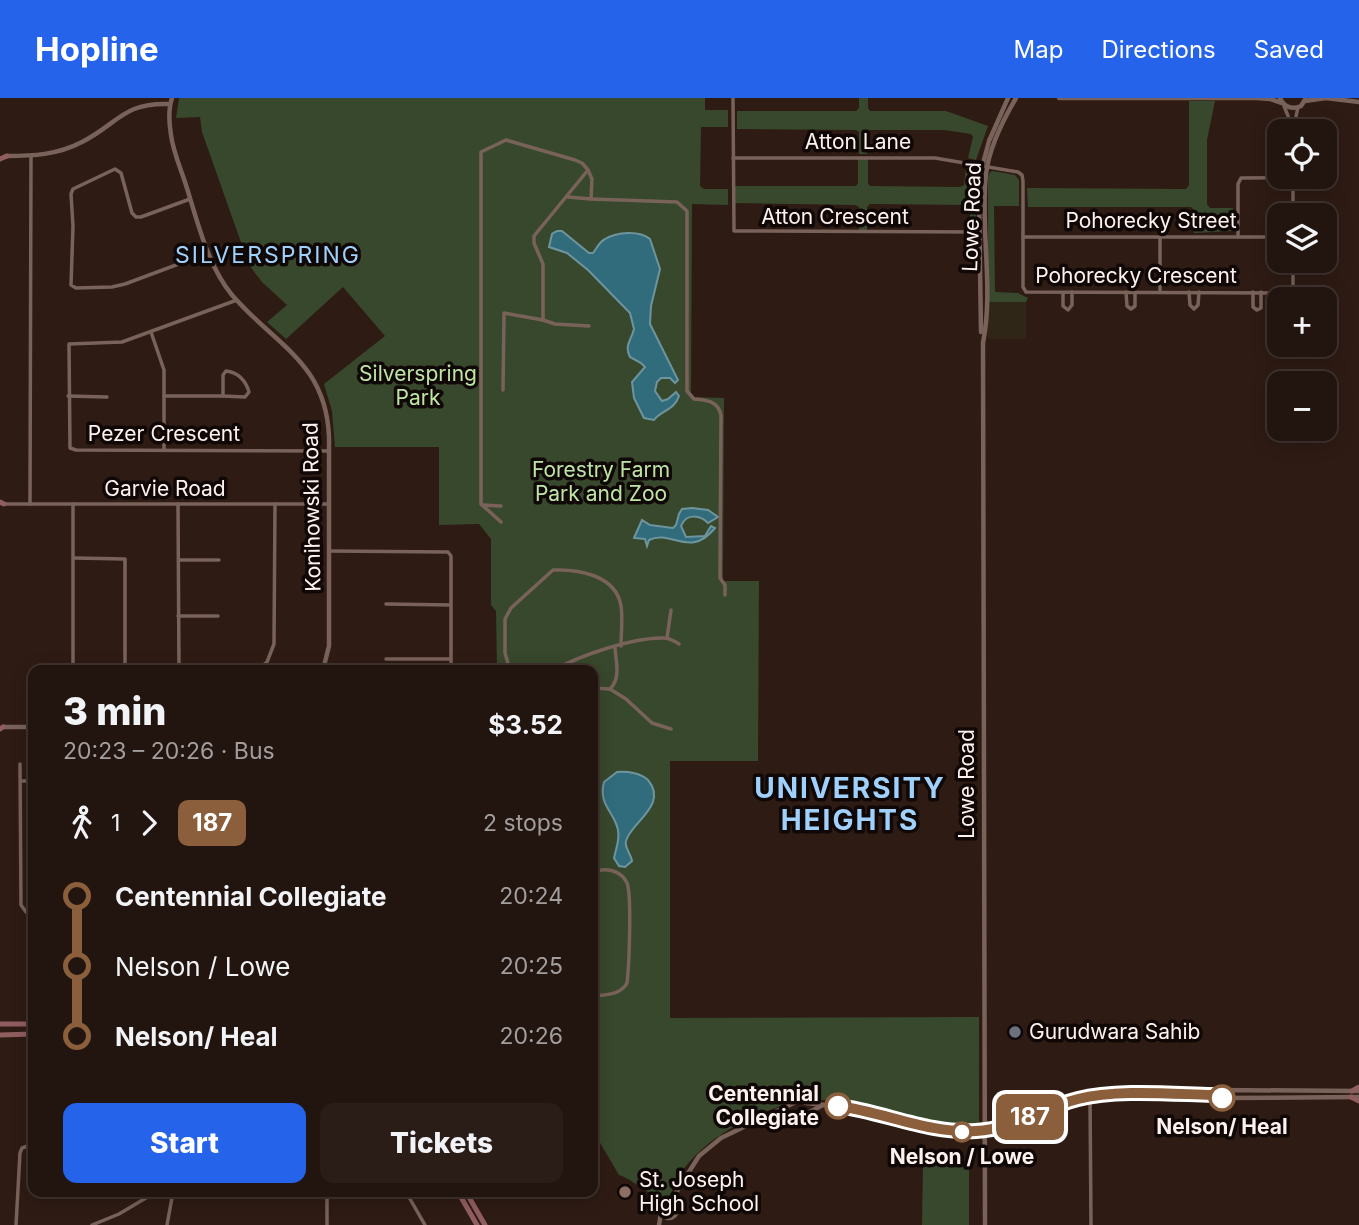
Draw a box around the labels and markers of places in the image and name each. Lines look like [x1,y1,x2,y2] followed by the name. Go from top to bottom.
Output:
[1029,1019,1200,1044] place label: Gurudwara Sahib
[1007,1024,1023,1040] marker: Gurudwara Sahib
[708,1081,819,1130] place label: Centennial Collegiate
[1209,1085,1235,1111] marker: Nelson/ Heal
[825,1093,851,1119] marker: Centennial Collegiate
[1156,1114,1288,1139] place label: Nelson/ Heal
[952,1122,972,1142] marker: Nelson / Lowe
[890,1144,1034,1169] place label: Nelson / Lowe
[639,1167,759,1216] place label: St. Joseph High School
[617,1184,633,1200] marker: St. Joseph High School

